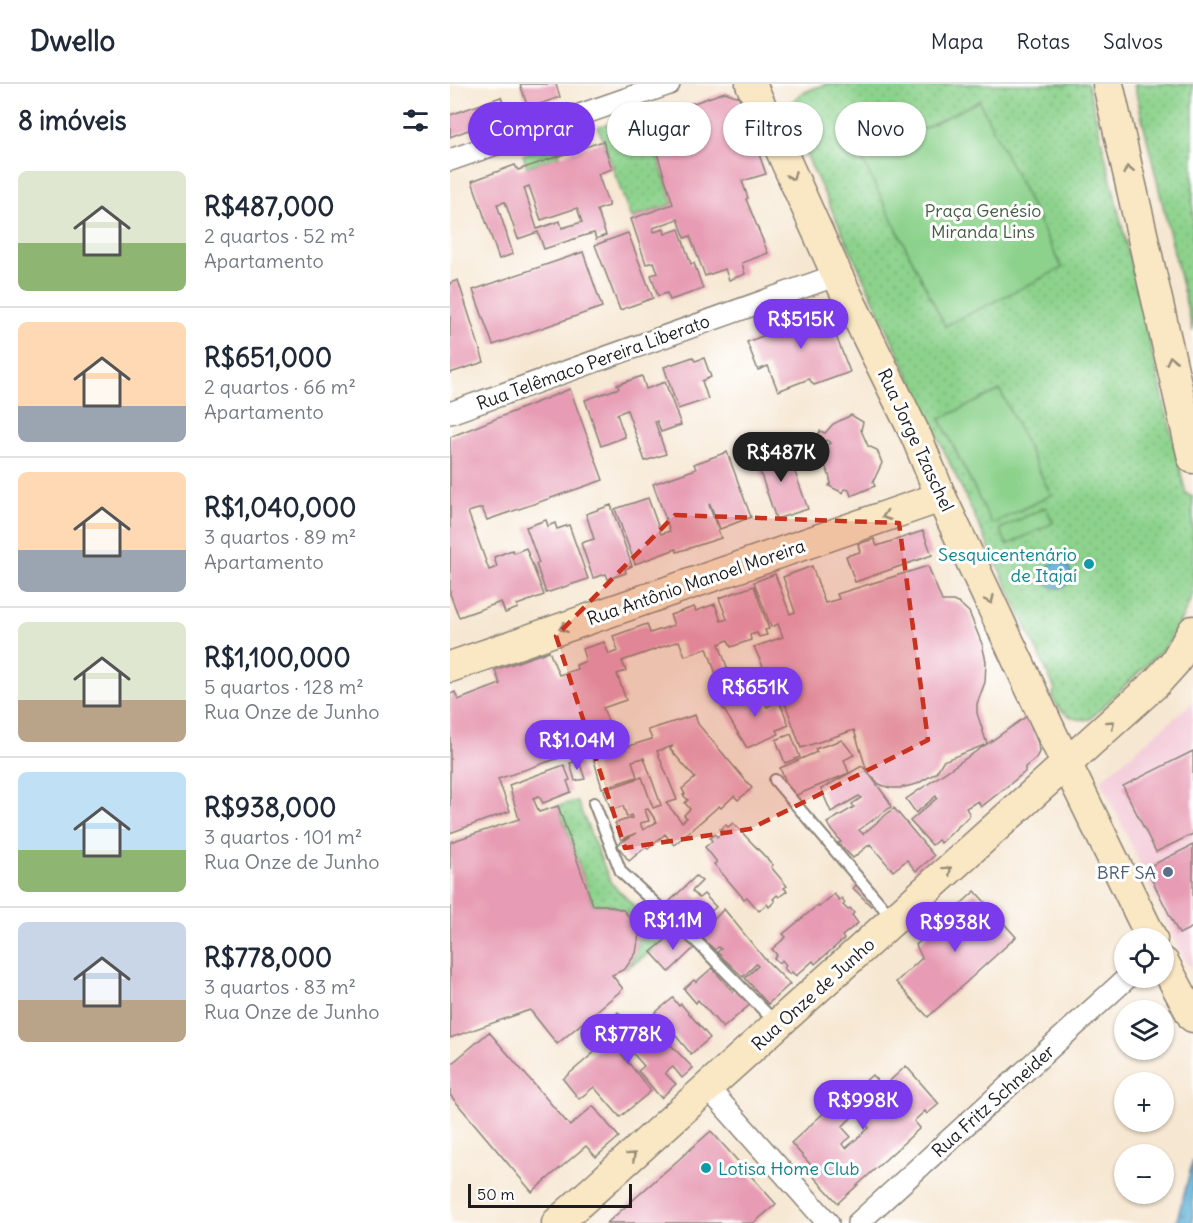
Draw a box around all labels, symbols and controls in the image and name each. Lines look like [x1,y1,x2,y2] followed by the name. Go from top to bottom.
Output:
[30,23,115,59] text: Dwello
[931,28,984,55] text: Mapa
[1017,28,1070,55] text: Rotas
[1103,28,1163,55] text: Salvos
[468,102,595,156] chip: Comprar
[607,102,711,156] chip: Alugar
[723,102,823,156] chip: Filtros
[835,102,926,156] chip: Novo
[18,104,127,137] text: 8 imóveis
[399,104,432,137] icon: filters
[1122,165,1135,175] one-way arrow
[785,169,797,180] one-way arrow
[204,190,334,223] text: R$487,000
[66,195,138,267] icon: home
[925,199,1041,243] park label: Praça Genésio Miranda Lins
[204,223,355,248] text: 2 quartos · 52 m²
[204,248,324,273] text: Apartamento
[752,299,850,350] pin: R$515K
[767,306,835,331] text: R$515K
[473,309,713,415] street label: Rua Telêmaco Pereira Liberato
[204,341,332,374] text: R$651,000
[66,346,138,418] icon: home
[1165,355,1178,365] one-way arrow
[873,365,959,515] street label: Rua Jorge Tzaschel
[204,374,356,399] text: 2 quartos · 66 m²
[204,399,324,424] text: Apartamento
[732,432,830,483] pin: R$487K
[746,439,816,464] text: R$487K
[204,491,356,524] text: R$1,040,000
[66,496,138,568] icon: home
[881,508,892,521] one-way arrow
[204,524,356,549] text: 3 quartos · 89 m²
[584,534,808,630] street label: Rua Antônio Manoel Moreira
[938,543,1077,587] place label: Sesquicentenário de Itajaí
[204,549,324,574] text: Apartamento
[1082,557,1096,571] marker: Sesquicentenário de Itajaí
[983,593,995,604] one-way arrow
[558,621,569,634] one-way arrow
[204,641,351,674] text: R$1,100,000
[66,646,138,718] icon: home
[706,667,804,718] pin: R$651K
[204,674,364,699] text: 5 quartos · 128 m²
[721,674,789,699] text: R$651K
[204,699,380,724] text: Rua Onze de Junho
[522,720,632,771] pin: R$1.04M
[1104,720,1114,731] one-way arrow
[539,727,615,752] text: R$1.04M
[204,791,336,824] text: R$938,000
[66,796,138,868] icon: home
[204,824,362,849] text: 3 quartos · 101 m²
[204,849,380,874] text: Rua Onze de Junho
[1097,861,1156,884] place label: BRF SA
[1161,865,1175,879] marker: BRF SA
[942,866,952,877] one-way arrow
[624,900,722,951] pin: R$1.1M
[906,902,1004,953] pin: R$938K
[644,907,702,932] text: R$1.1M
[920,909,990,934] text: R$938K
[1114,928,1174,1204] map controls
[1114,928,1174,988] button: locate
[747,933,879,1055] street label: Rua Onze de Junho
[204,941,332,974] text: R$778,000
[66,946,138,1018] icon: home
[204,974,356,999] text: 3 quartos · 83 m²
[204,999,380,1024] text: Rua Onze de Junho
[1114,1000,1174,1060] button: layers
[579,1014,677,1065] pin: R$778K
[594,1021,662,1046] text: R$778K
[927,1039,1060,1162] street label: Rua Fritz Schneider
[1114,1072,1174,1132] button: +
[814,1080,912,1131] pin: R$998K
[828,1087,898,1112] text: R$998K
[1114,1144,1174,1204] button: −
[625,1152,636,1163] one-way arrow
[718,1157,860,1180] place label: Lotisa Home Club
[699,1161,713,1175] marker: Lotisa Home Club
[468,1181,632,1208] scale bar
[477,1184,515,1204] text: 50 m

